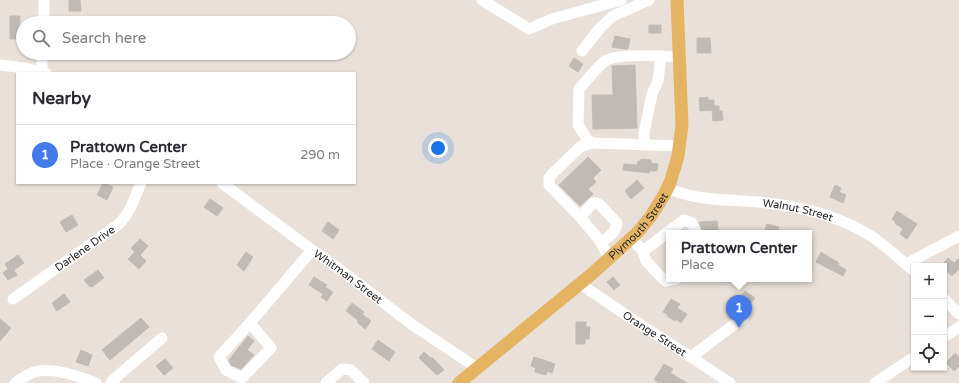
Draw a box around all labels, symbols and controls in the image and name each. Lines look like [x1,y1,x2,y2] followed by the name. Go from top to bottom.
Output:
[16,16,356,60] search box
[30,27,52,49] icon: search
[62,29,146,47] text: Search here
[32,88,91,109] text: Nearby
[70,138,187,156] text: Prattown Center
[428,138,448,158] your location
[41,147,49,163] text: 1
[300,147,340,163] text: 290 m
[70,156,200,172] text: Place · Orange Street
[606,190,671,263] street label: Plymouth Street
[762,197,835,224] street label: Walnut Street
[53,223,118,274] street label: Darlene Drive
[666,230,812,282] popup
[681,239,797,257] text: Prattown Center
[311,247,385,306] street label: Whitman Street
[681,257,714,273] text: Place
[911,263,947,371] map controls
[911,263,947,299] button: +
[726,295,752,328] pin: 1
[911,299,947,335] button: −
[620,309,689,359] street label: Orange Street
[911,335,947,371] button: locate

